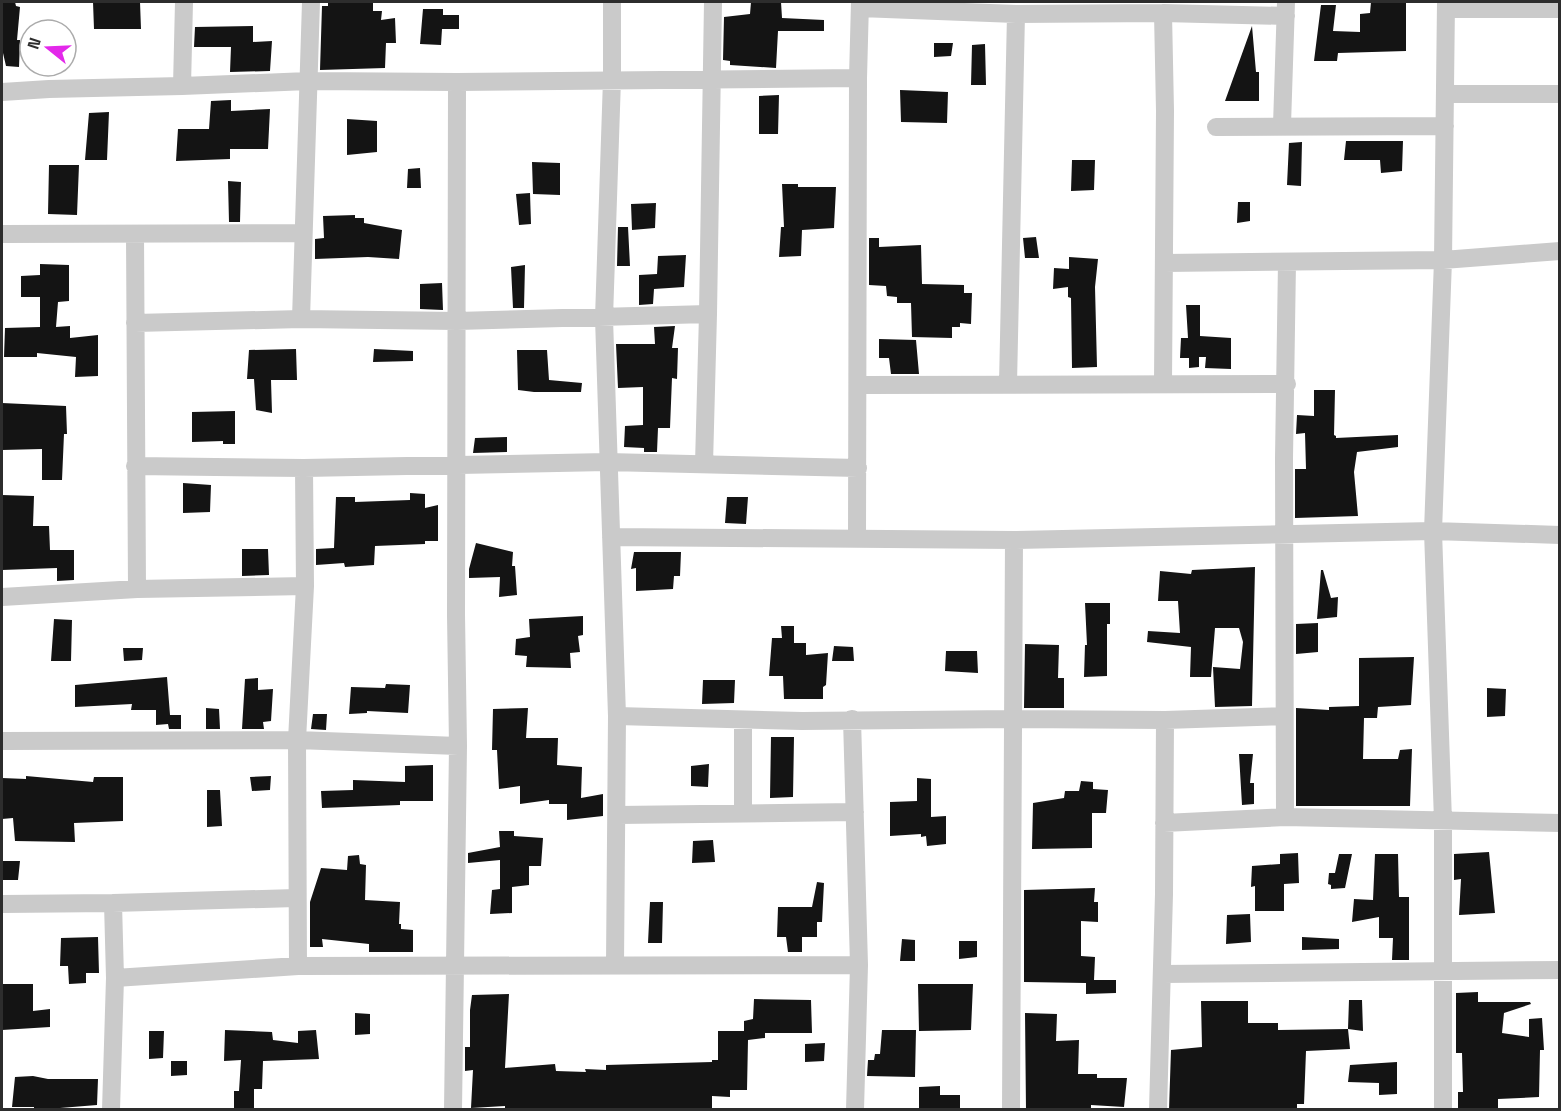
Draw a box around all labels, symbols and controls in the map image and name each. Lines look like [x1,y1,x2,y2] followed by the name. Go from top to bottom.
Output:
[18,18,78,78] north arrow
[23,35,46,52] text: N

